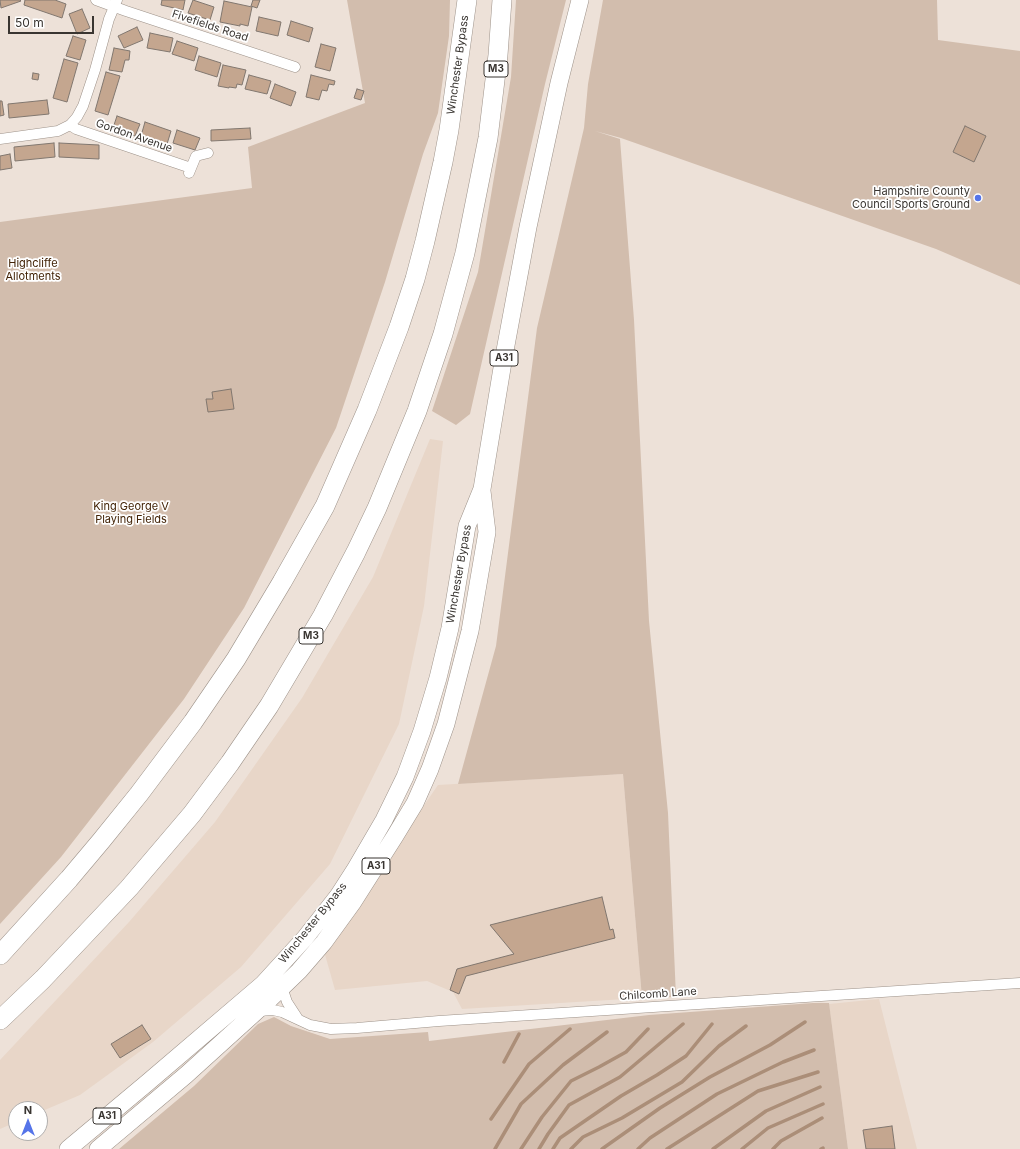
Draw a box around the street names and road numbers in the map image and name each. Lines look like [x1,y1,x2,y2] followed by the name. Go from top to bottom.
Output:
[170,7,250,45] street label: Fivefields Road
[444,14,472,116] street label: Winchester Bypass
[484,61,508,77] road number: M3
[94,117,174,155] street label: Gordon Avenue
[490,350,518,366] road number: A31
[444,524,474,624] street label: Winchester Bypass
[299,628,323,644] road number: M3
[362,858,390,874] road number: A31
[276,880,350,966] street label: Winchester Bypass
[619,985,697,1003] street label: Chilcomb Lane
[93,1108,121,1124] road number: A31

